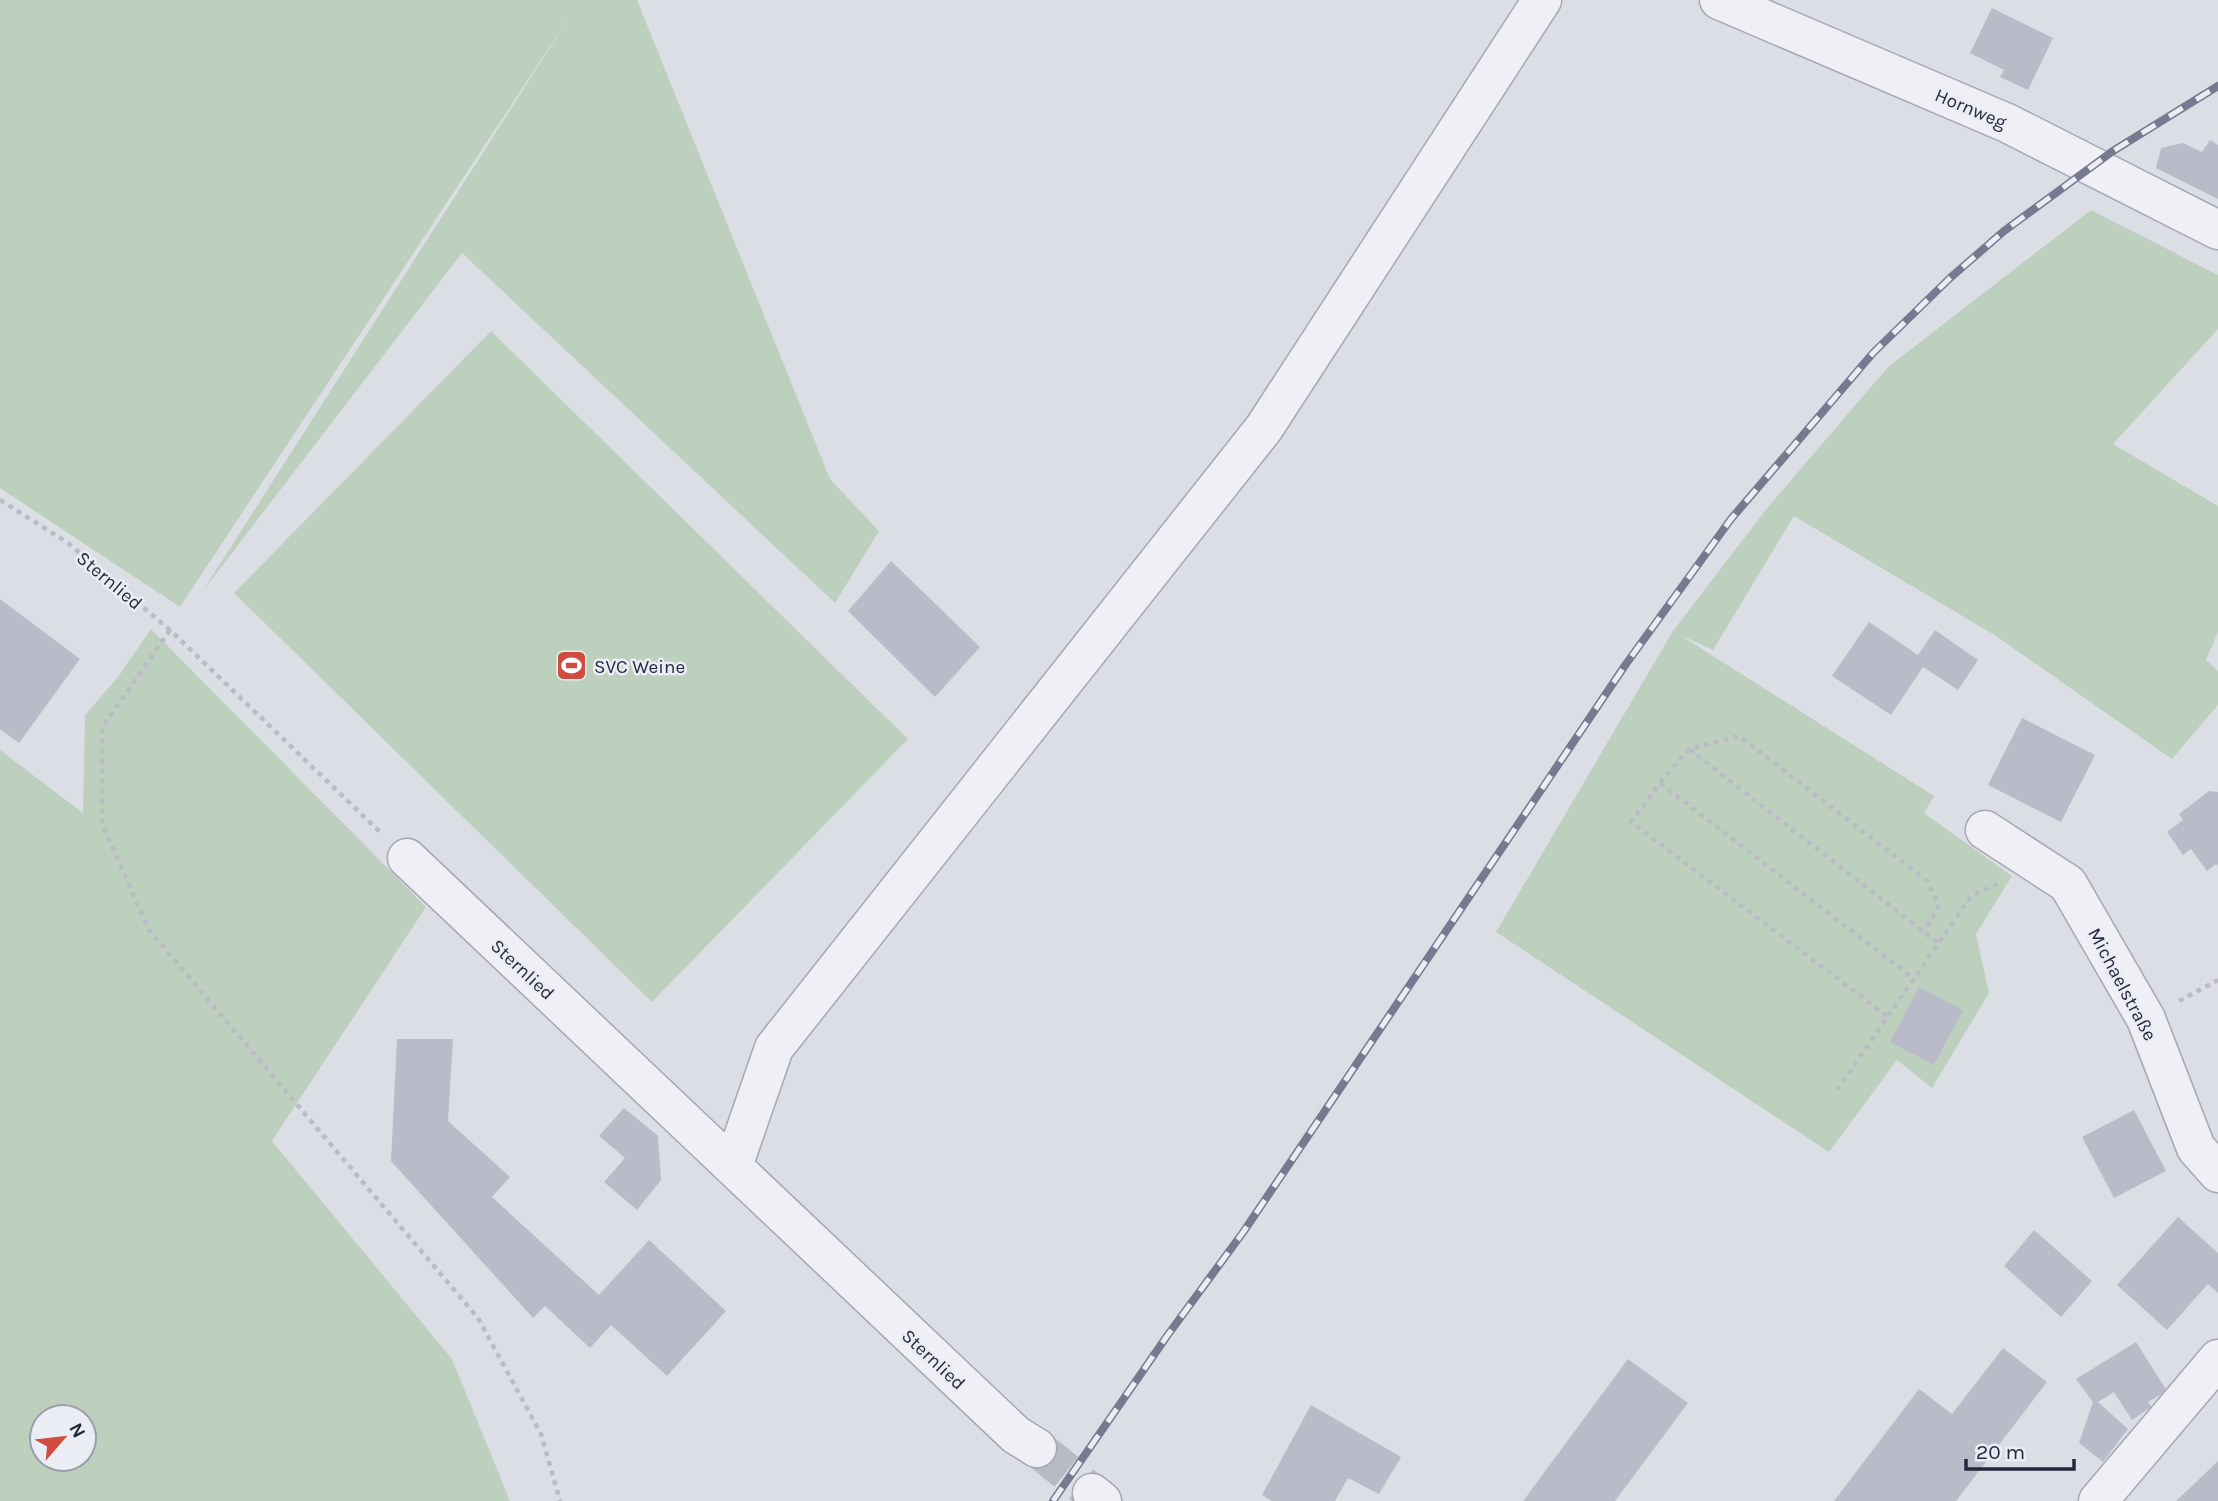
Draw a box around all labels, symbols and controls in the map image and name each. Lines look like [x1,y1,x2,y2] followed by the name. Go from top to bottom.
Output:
[1931,84,2010,134] street label: Hornweg
[72,547,147,614] street label: Sternlied
[554,649,588,683] sports icon: SVC Weine
[594,656,685,678] place label: SVC Weine
[2083,924,2161,1045] street label: Michaelstraße
[486,935,559,1005] street label: Sternlied
[897,1325,970,1395] street label: Sternlied
[28,1403,98,1473] north arrow
[64,1419,90,1442] text: N
[1966,1428,2074,1472] scale bar
[1976,1440,2025,1464] text: 20 m

